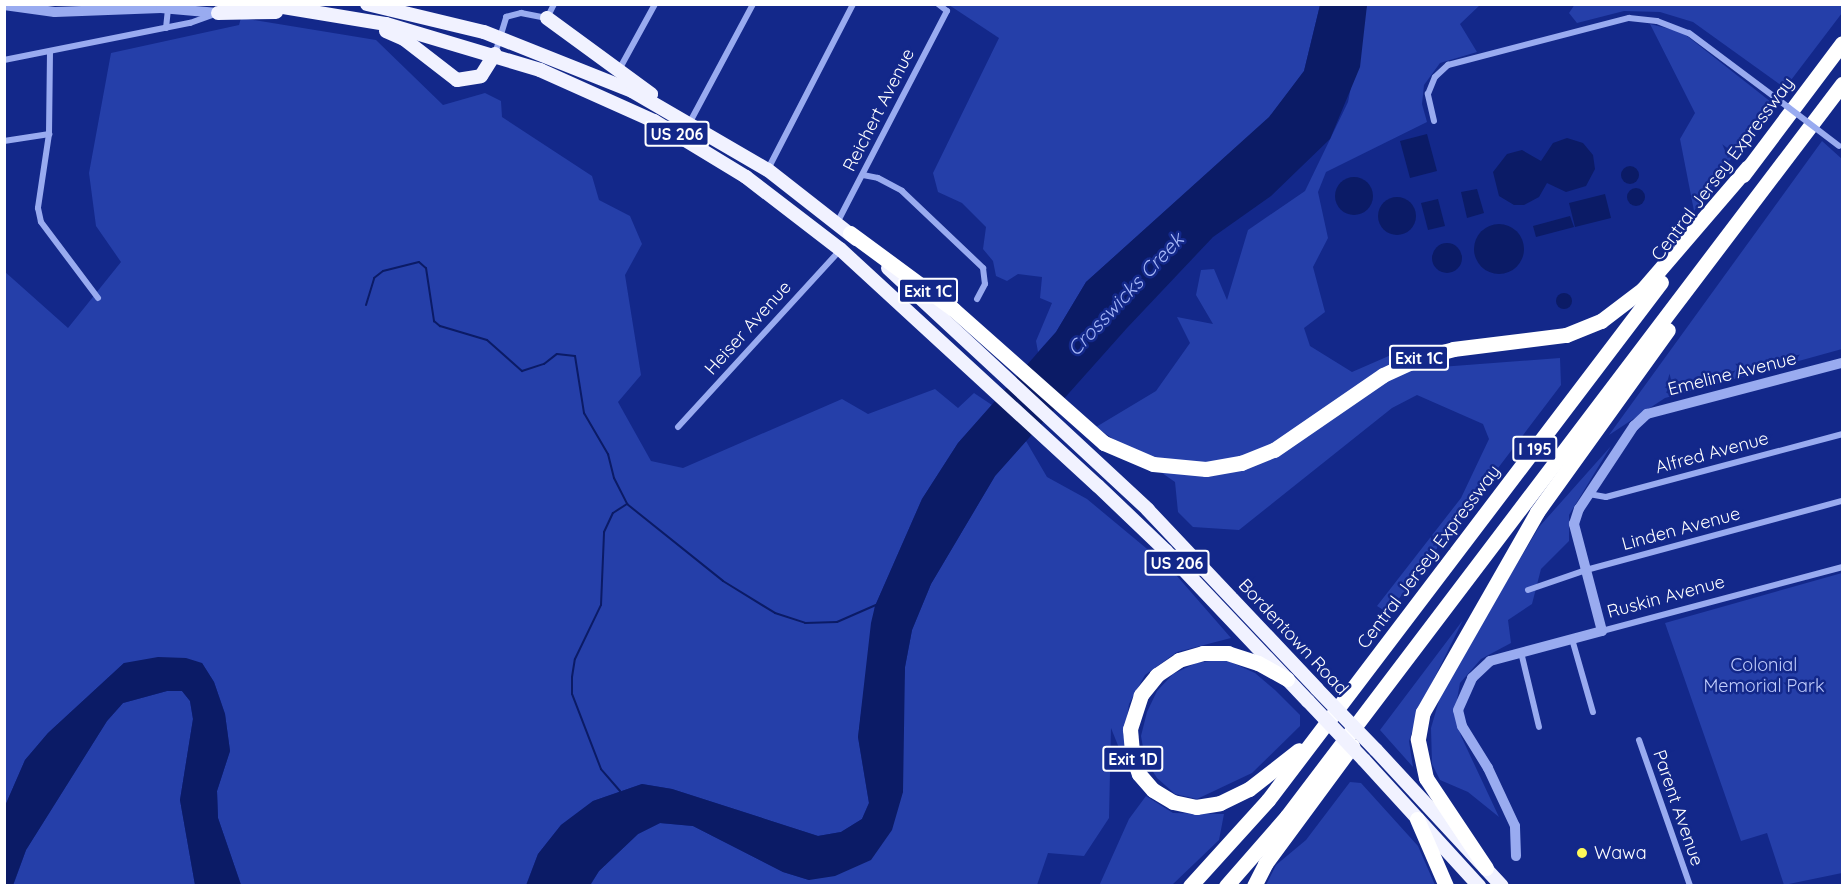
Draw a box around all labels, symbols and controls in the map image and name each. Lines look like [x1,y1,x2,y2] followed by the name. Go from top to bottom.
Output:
[839,45,919,175] street label: Reichert Avenue
[1647,73,1799,265] street label: Central Jersey Expressway
[644,121,710,147] road number: US 206
[1062,227,1188,361] water label: Crosswicks Creek
[700,277,796,379] street label: Heiser Avenue
[898,278,958,304] road number: Exit 1C
[1389,345,1449,371] road number: Exit 1C
[1665,348,1799,400] street label: Emeline Avenue
[1653,428,1771,478] street label: Alfred Avenue
[1511,436,1559,462] road number: I 195
[1353,461,1505,653] street label: Central Jersey Expressway
[1619,503,1743,555] street label: Linden Avenue
[1144,550,1210,576] road number: US 206
[1605,571,1727,623] street label: Ruskin Avenue
[1234,574,1352,700] street label: Bordentown Road
[1703,655,1825,698] park label: Colonial Memorial Park
[1102,746,1164,772] road number: Exit 1D
[1648,747,1708,869] street label: Parent Avenue
[1594,842,1647,864] place label: Wawa
[1575,846,1589,860] marker: Wawa

